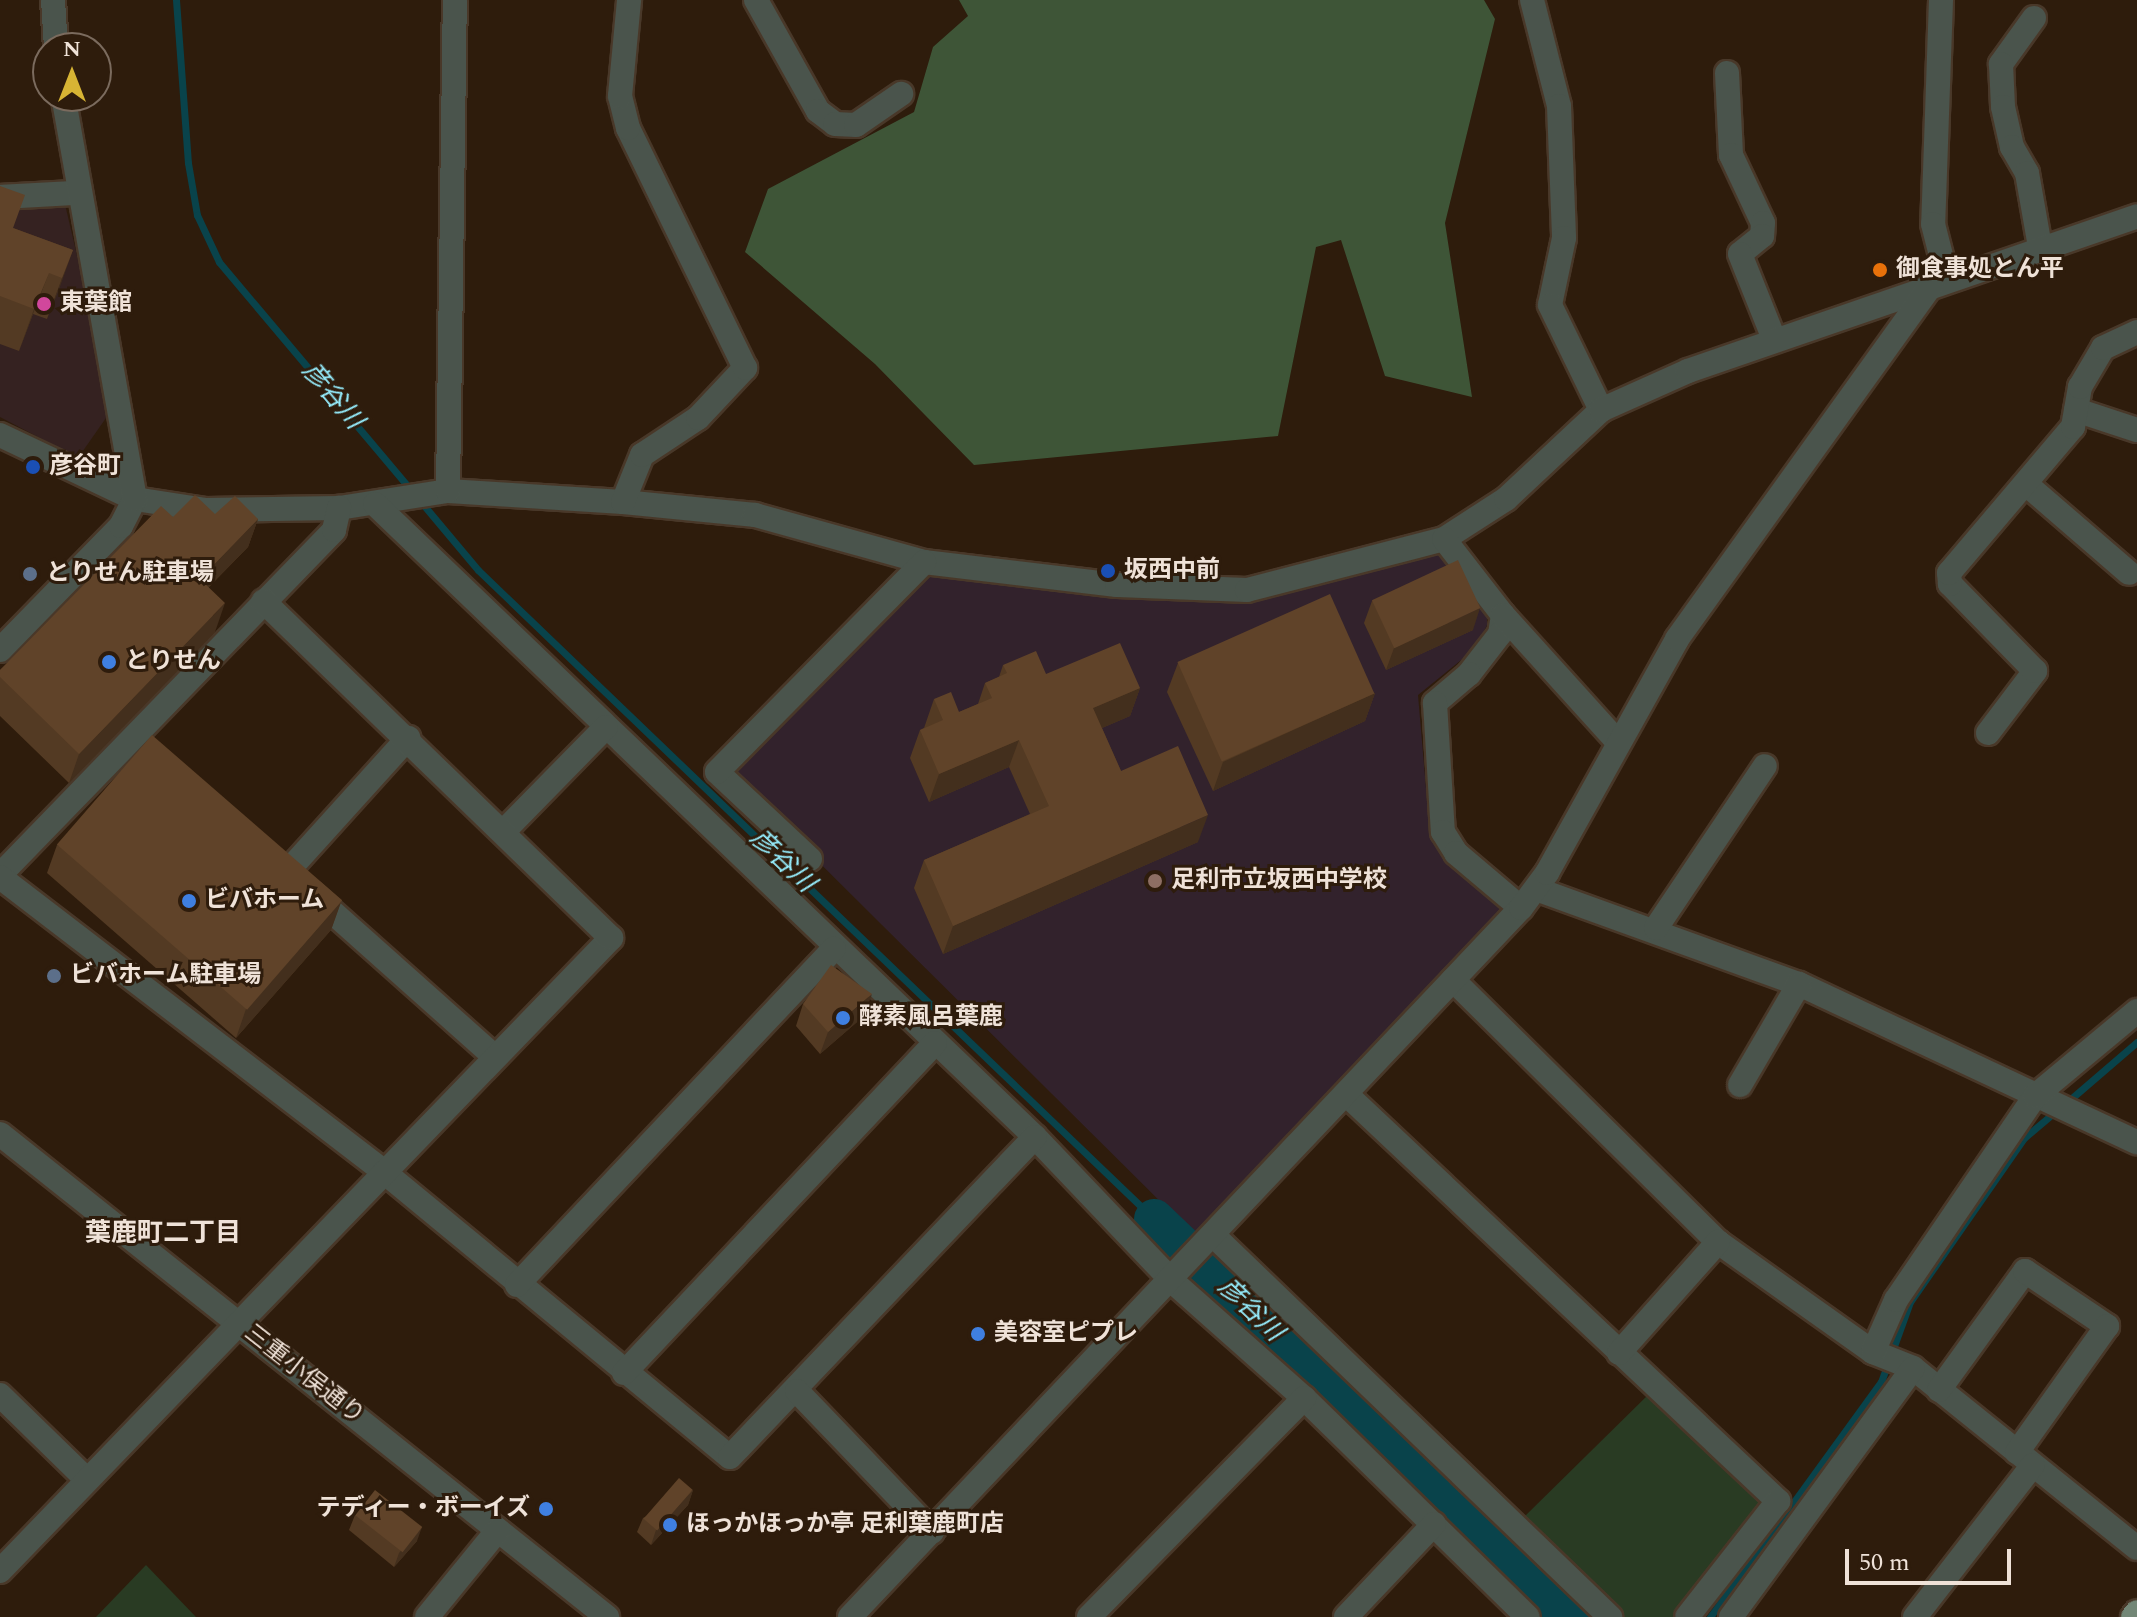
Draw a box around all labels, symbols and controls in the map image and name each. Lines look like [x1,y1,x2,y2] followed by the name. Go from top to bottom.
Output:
[32,32,112,112] north arrow
[63,33,81,66] text: N
[1896,256,2064,284] place label: 御食事処とん平
[1871,261,1889,279] marker: 御食事処とん平
[60,290,132,318] place label: 東葉館
[35,295,53,313] marker: 東葉館
[295,356,369,436] water label: 彦谷川
[49,453,121,481] place label: 彦谷町
[24,458,42,476] marker: 彦谷町
[1124,557,1220,585] place label: 坂西中前
[46,560,214,588] place label: とりせん駐車場
[1099,562,1117,580] marker: 坂西中前
[21,565,39,583] marker: とりせん駐車場
[125,648,221,676] place label: とりせん
[100,653,118,671] marker: とりせん
[743,823,821,899] water label: 彦谷川
[1171,867,1387,895] place label: 足利市立坂西中学校
[1146,872,1164,890] marker: 足利市立坂西中学校
[205,887,325,915] place label: ビバホーム
[180,892,198,910] marker: ビバホーム
[70,962,262,990] place label: ビバホーム駐車場
[45,967,63,985] marker: ビバホーム駐車場
[859,1004,1003,1032] place label: 酵素風呂葉鹿
[834,1009,852,1027] marker: 酵素風呂葉鹿
[85,1218,241,1250] district label: 葉鹿町二丁目
[1211,1272,1289,1348] water label: 彦谷川
[238,1319,370,1431] street label: 三重小俣通り
[994,1320,1138,1348] place label: 美容室ピプレ
[969,1325,987,1343] marker: 美容室ピプレ
[314,1495,530,1523] place label: テディー・ボーイズ
[537,1500,555,1518] marker: テディー・ボーイズ
[686,1511,1004,1539] place label: ほっかほっか亭 足利葉鹿町店
[661,1516,679,1534] marker: ほっかほっか亭 足利葉鹿町店
[1849,1533,2015,1583] scale bar
[1859,1545,1910,1581] text: 50 m

